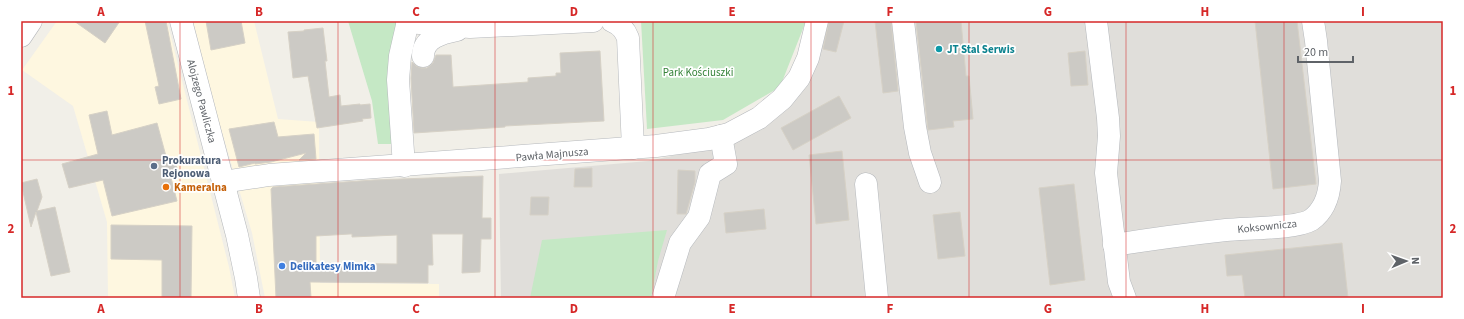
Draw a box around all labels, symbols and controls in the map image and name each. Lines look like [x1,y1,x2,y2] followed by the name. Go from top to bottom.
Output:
[96,3,105,21] text: A
[255,3,263,21] text: B
[412,3,420,21] text: C
[570,3,578,21] text: D
[728,3,736,21] text: E
[887,3,894,21] text: F
[1044,3,1052,21] text: G
[1201,3,1209,21] text: H
[1361,3,1365,21] text: I
[1298,38,1353,64] scale bar
[947,42,1015,57] place label: JT Stal Serwis
[934,44,944,54] marker: JT Stal Serwis
[1304,44,1328,61] text: 20 m
[183,58,220,145] street label: Alojzego Pawliczka
[663,65,733,80] park label: Park Kościuszki
[8,82,15,100] text: 1
[1450,82,1457,100] text: 1
[515,144,589,165] street label: Pawła Majnusza
[162,153,221,181] place label: Prokuratura Rejonowa
[149,161,159,171] marker: Prokuratura Rejonowa
[174,180,227,195] place label: Kameralna
[161,182,171,192] marker: Kameralna
[1237,216,1298,237] street label: Koksownicza
[8,220,15,238] text: 2
[1450,220,1457,238] text: 2
[1386,241,1426,281] north arrow
[1408,257,1423,265] text: N
[290,259,376,274] place label: Delikatesy Mimka
[277,261,287,271] marker: Delikatesy Mimka
[96,300,105,318] text: A
[255,300,263,318] text: B
[412,300,420,318] text: C
[570,300,578,318] text: D
[728,300,736,318] text: E
[887,300,894,318] text: F
[1044,300,1052,318] text: G
[1201,300,1209,318] text: H
[1361,300,1365,318] text: I

